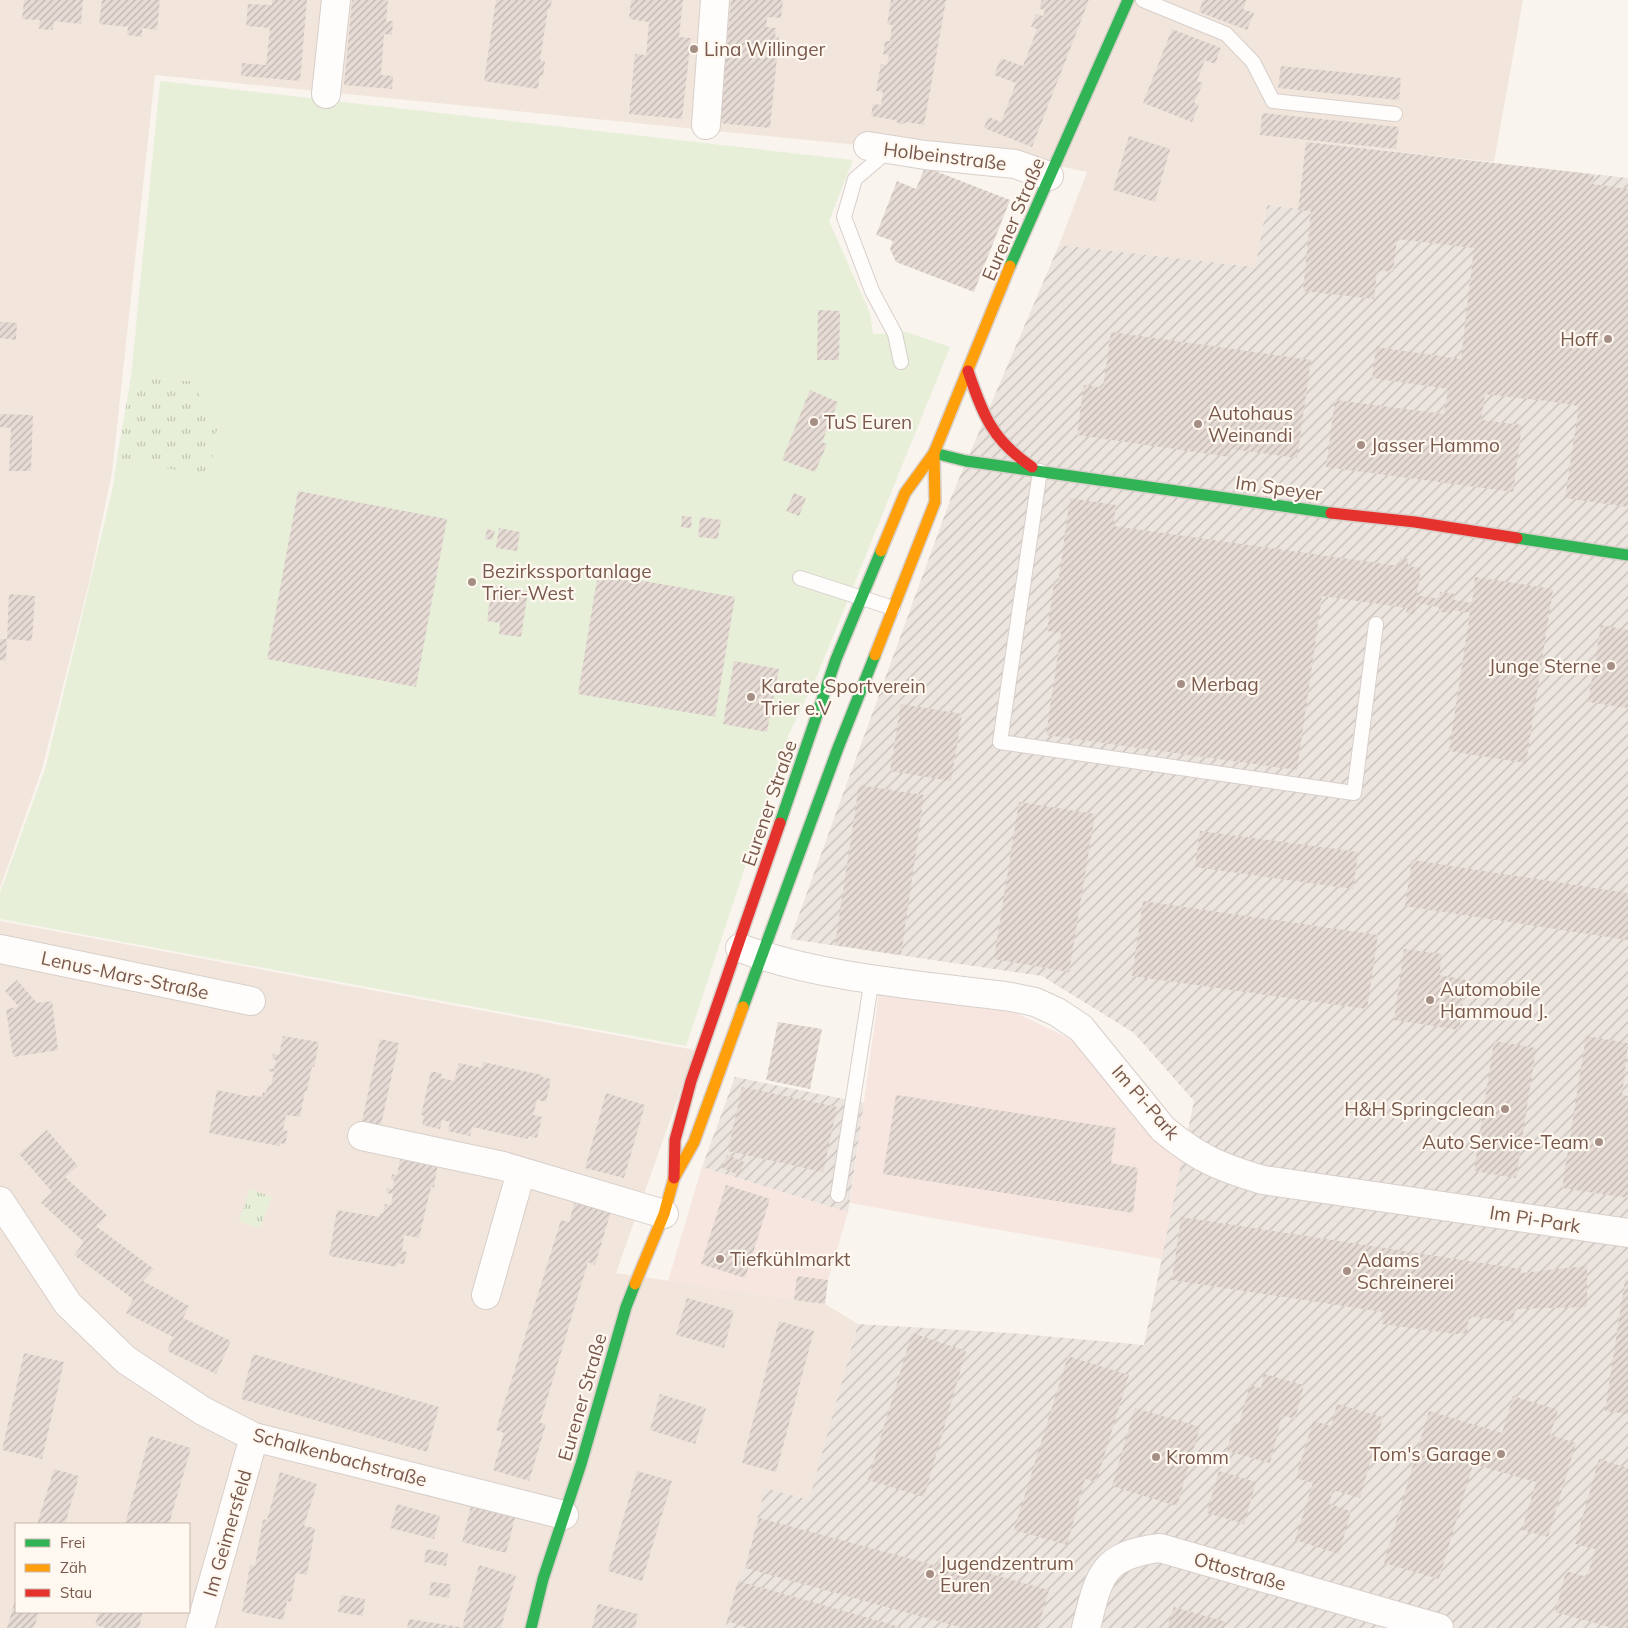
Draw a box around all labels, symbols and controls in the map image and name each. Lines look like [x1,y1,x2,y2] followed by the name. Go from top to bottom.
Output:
[704,37,826,61] place label: Lina Willinger
[688,43,700,55] marker: Lina Willinger
[882,137,1008,175] street label: Holbeinstraße
[976,154,1050,284] street label: Eurener Straße
[1560,327,1599,351] place label: Hoff
[1602,333,1614,345] marker: Hoff
[1208,401,1293,447] place label: Autohaus Weinandi
[824,410,912,434] place label: TuS Euren
[808,416,820,428] marker: TuS Euren
[1192,418,1204,430] marker: Autohaus Weinandi
[1371,433,1500,457] place label: Jasser Hammo
[1355,439,1367,451] marker: Jasser Hammo
[1234,470,1324,506] street label: Im Speyer
[482,559,652,605] place label: Bezirkssportanlage Trier-West
[466,576,478,588] marker: Bezirkssportanlage Trier-West
[1489,654,1601,678] place label: Junge Sterne
[1605,660,1617,672] marker: Junge Sterne
[1191,672,1259,696] place label: Merbag
[761,674,926,720] place label: Karate Sportverein Trier e.V
[1175,678,1187,690] marker: Merbag
[745,691,757,703] marker: Karate Sportverein Trier e.V
[736,737,802,869] street label: Eurener Straße
[39,945,211,1005] street label: Lenus-Mars-Straße
[1440,977,1548,1023] place label: Automobile Hammoud J.
[1424,994,1436,1006] marker: Automobile Hammoud J.
[1107,1060,1185,1145] street label: Im Pi-Park
[1344,1097,1495,1121] place label: H&H Springclean
[1499,1103,1511,1115] marker: H&H Springclean
[1422,1130,1589,1154] place label: Auto Service-Team
[1593,1136,1605,1148] marker: Auto Service-Team
[1488,1200,1582,1238] street label: Im Pi-Park
[730,1247,851,1271] place label: Tiefkühlmarkt
[1357,1248,1454,1294] place label: Adams Schreinerei
[714,1253,726,1265] marker: Tiefkühlmarkt
[1341,1265,1353,1277] marker: Adams Schreinerei
[552,1330,612,1464] street label: Eurener Straße
[250,1422,430,1492] street label: Schalkenbachstraße
[1370,1442,1491,1466] place label: Tom's Garage
[1166,1445,1229,1469] place label: Kromm
[1495,1448,1507,1460] marker: Tom's Garage
[1150,1451,1162,1463] marker: Kromm
[197,1467,257,1599] street label: Im Geimersfeld
[15,1523,190,1613] legend
[60,1533,85,1552] text: Frei
[1191,1546,1289,1596] street label: Ottostraße
[940,1551,1074,1597] place label: Jugendzentrum Euren
[60,1558,87,1577] text: Zäh
[924,1568,936,1580] marker: Jugendzentrum Euren
[60,1583,92,1602] text: Stau

